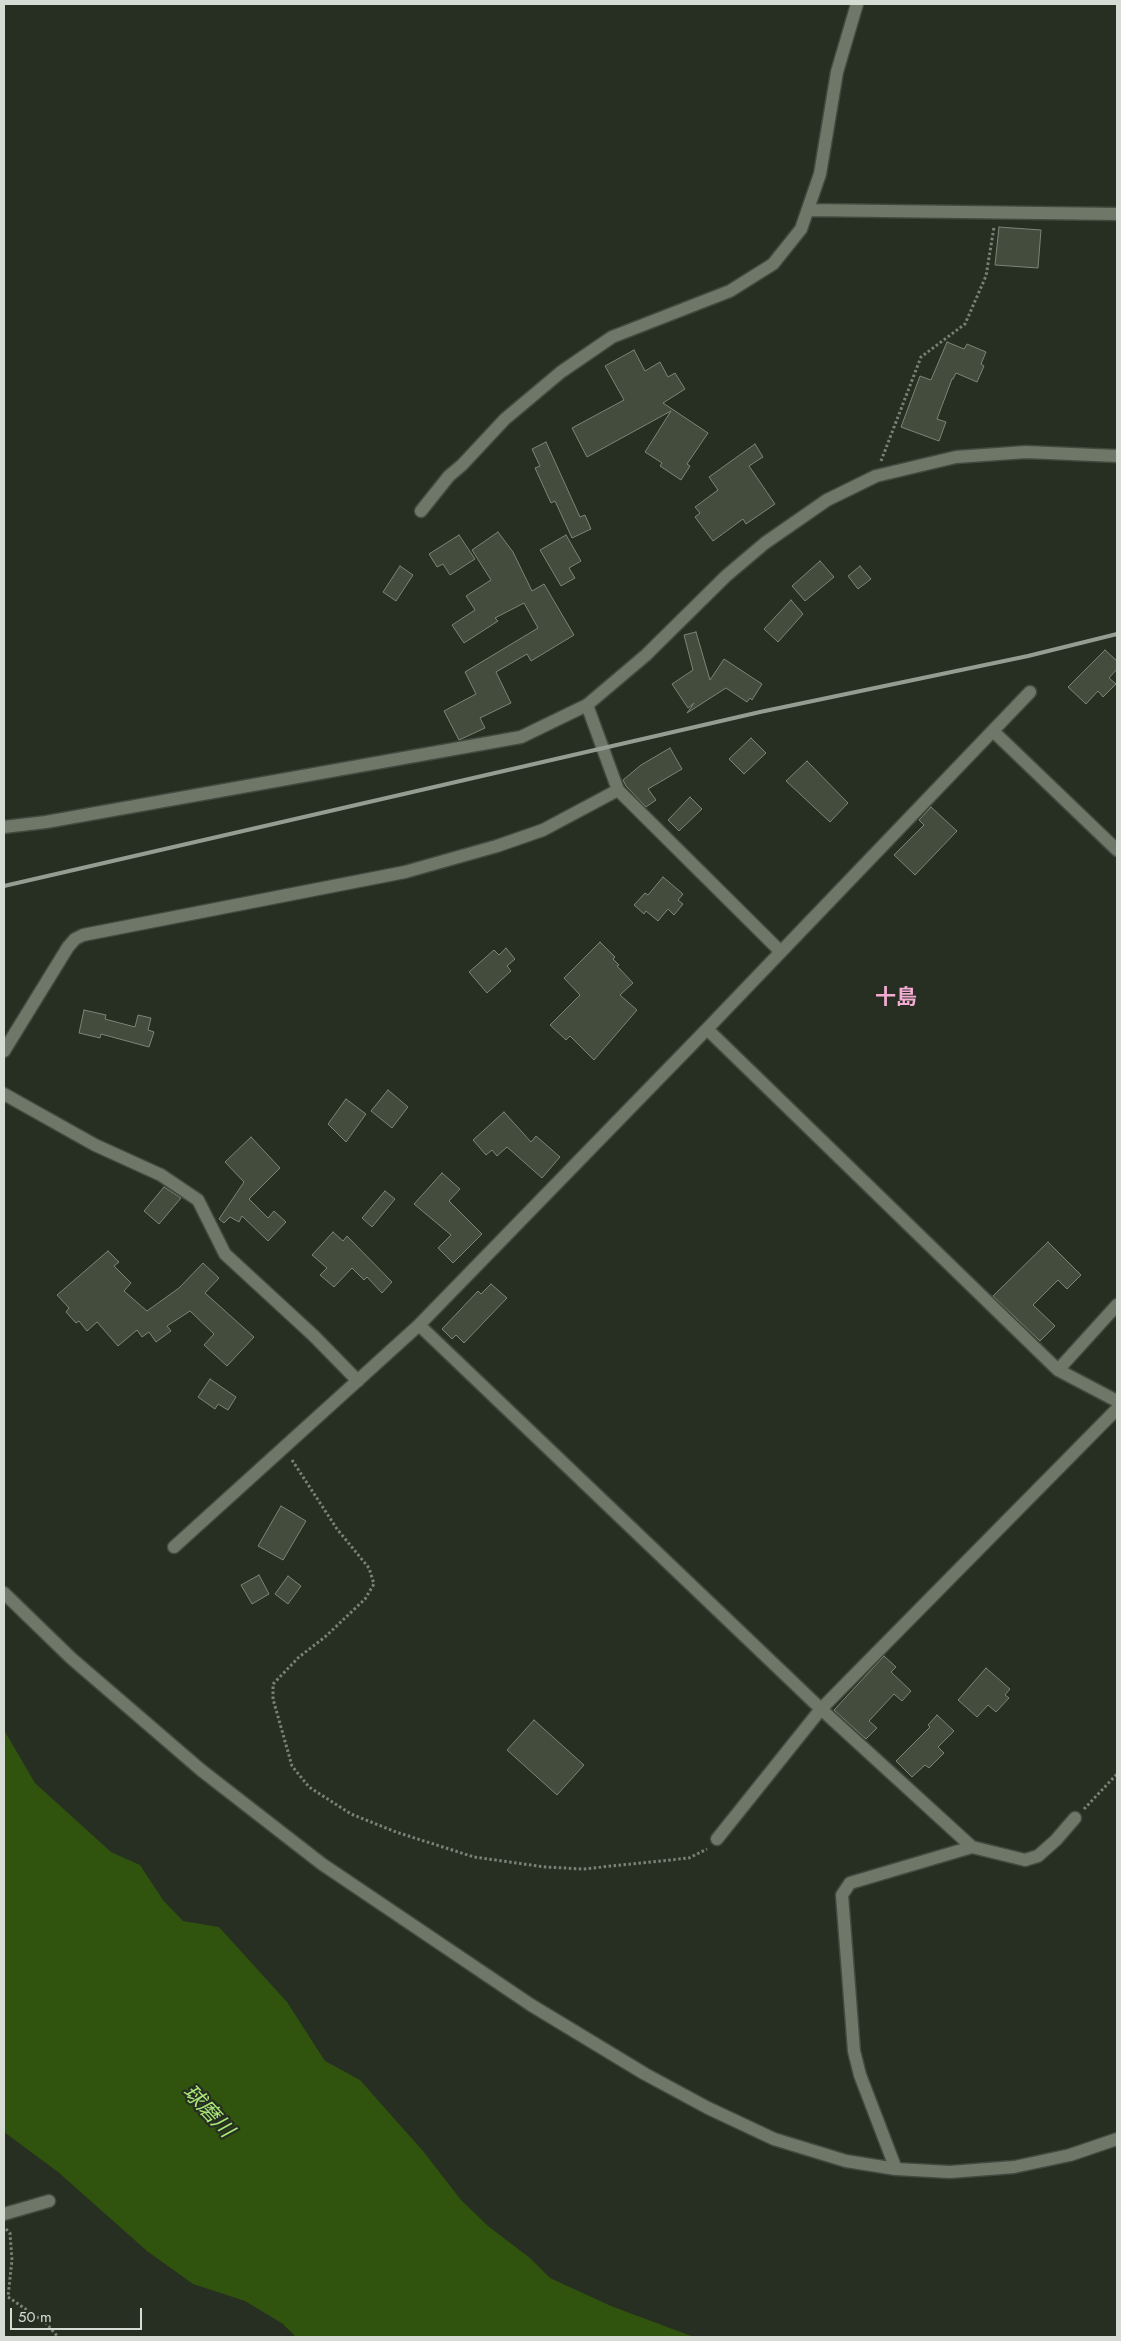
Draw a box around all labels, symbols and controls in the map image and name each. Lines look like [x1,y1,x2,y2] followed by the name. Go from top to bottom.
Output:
[875,986,917,1012] district label: 十島
[176,2080,238,2144] water label: 球磨川
[12,2298,145,2330] scale bar
[18,2306,52,2328] text: 50 m

